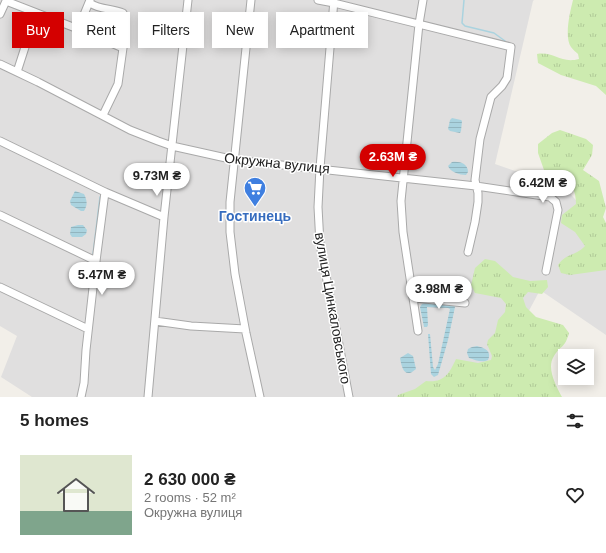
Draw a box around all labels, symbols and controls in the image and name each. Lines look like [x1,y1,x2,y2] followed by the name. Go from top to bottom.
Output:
[12,12,64,48] chip: Buy
[72,12,130,48] chip: Rent
[138,12,204,48] chip: Filters
[212,12,268,48] chip: New
[276,12,368,48] chip: Apartment
[356,144,430,178] pin: 2.63M ₴
[369,149,417,164] text: 2.63M ₴
[223,150,331,176] street label: Окружна вулиця
[120,163,194,197] pin: 9.73M ₴
[133,168,181,183] text: 9.73M ₴
[506,170,580,204] pin: 6.42M ₴
[242,175,268,208] supermarket icon: Гостинець
[519,175,567,190] text: 6.42M ₴
[219,208,292,224] place label: Гостинець
[312,231,354,385] street label: вулиця Цинкаловського
[65,262,139,296] pin: 5.47M ₴
[78,267,126,282] text: 5.47M ₴
[402,276,476,310] pin: 3.98M ₴
[415,281,463,296] text: 3.98M ₴
[558,349,594,385] map controls
[558,349,594,385] button: layers
[564,410,586,432] icon: filters
[20,411,89,430] text: 5 homes
[144,470,236,489] text: 2 630 000 ₴
[52,471,100,519] icon: home
[564,484,586,506] icon: heart
[144,490,236,505] text: 2 rooms · 52 m²
[144,505,242,520] text: Окружна вулиця

